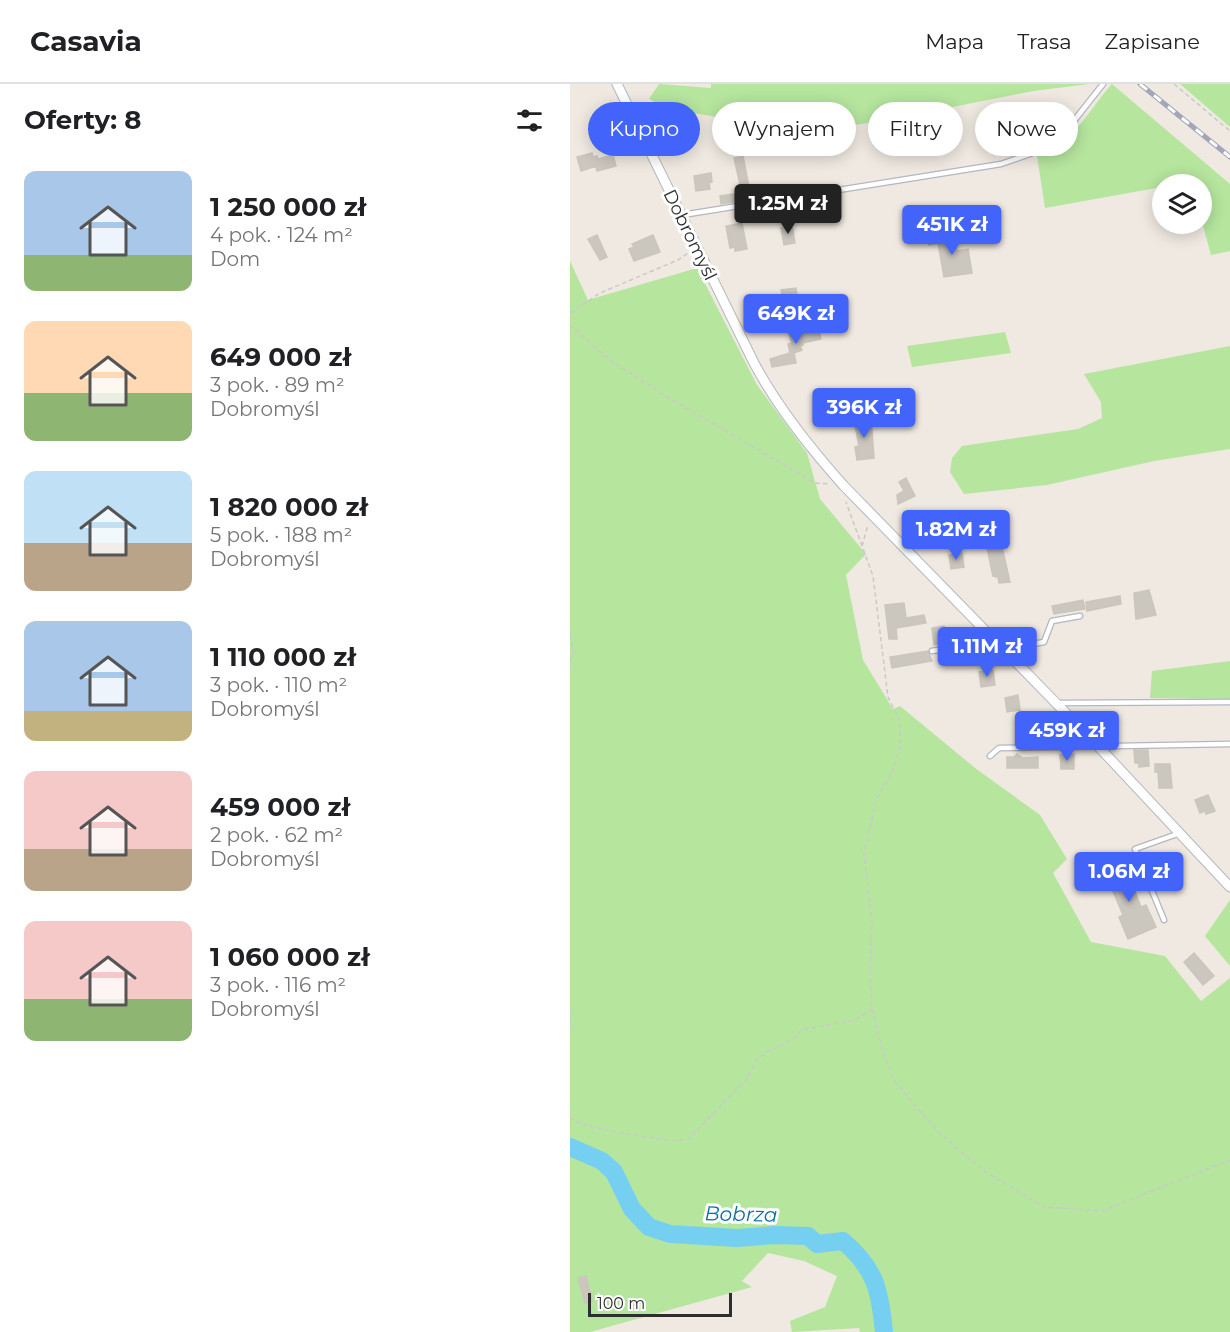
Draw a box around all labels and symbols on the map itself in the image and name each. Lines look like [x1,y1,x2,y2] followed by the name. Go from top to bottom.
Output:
[726,184,850,235] pin: 1.25M zł
[658,186,722,284] street label: Dobromyśl
[897,205,1007,256] pin: 451K zł
[741,294,851,345] pin: 649K zł
[809,388,919,439] pin: 396K zł
[894,510,1018,561] pin: 1.82M zł
[925,627,1049,678] pin: 1.11M zł
[1012,711,1122,762] pin: 459K zł
[1067,852,1191,903] pin: 1.06M zł
[704,1201,778,1227] water label: Bobrza
[588,1290,732,1318] scale bar

